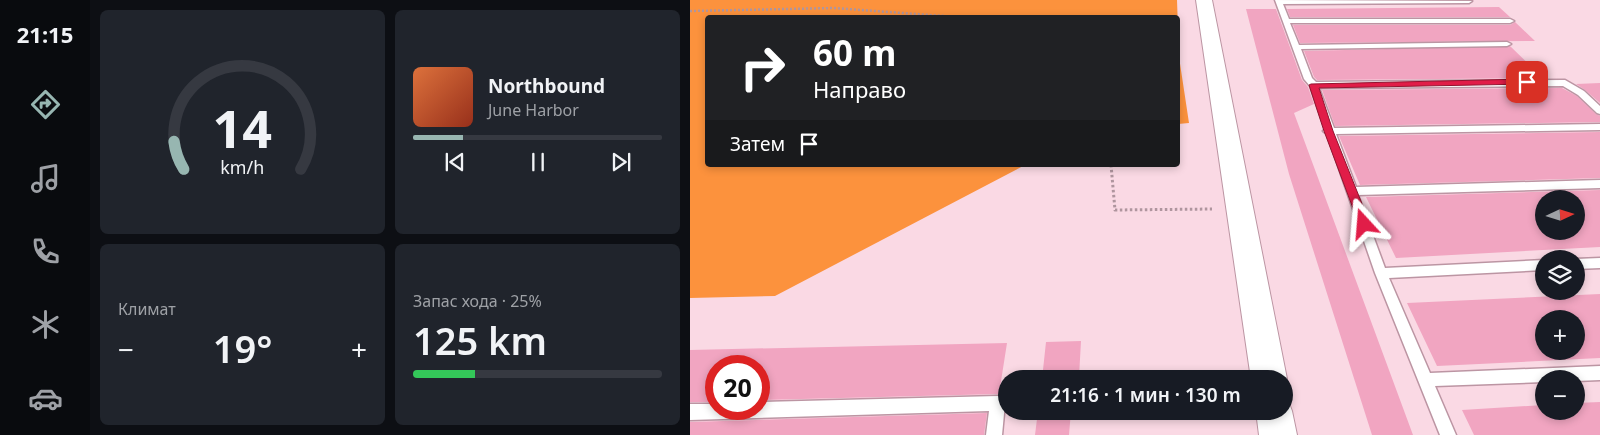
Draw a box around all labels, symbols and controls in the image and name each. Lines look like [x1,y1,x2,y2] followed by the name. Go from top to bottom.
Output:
[17,19,73,49] text: 21:15
[813,29,896,76] text: 60 m
[730,35,795,100] icon: right
[1506,61,1548,103] pin
[1513,68,1541,96] icon: arrive
[488,73,605,99] text: Northbound
[813,74,906,104] text: Направо
[28,87,63,122] icon: directions
[213,92,272,163] text: 14
[488,99,579,121] text: June Harbor
[795,130,823,158] icon: arrive
[730,131,785,157] text: Затем
[441,148,469,176] icon: previous
[524,148,552,176] icon: pause
[607,148,635,176] icon: next
[221,155,264,179] text: km/h
[28,161,63,196] icon: music
[1535,190,1585,240] north arrow
[1535,190,1585,420] map controls
[1337,197,1389,249] position arrow
[28,234,63,269] icon: phone
[1535,250,1585,300] button: layers
[413,290,542,312] text: Запас хода · 25%
[118,298,176,320] text: Климат
[28,307,63,342] icon: climate
[1535,310,1585,360] button: +
[413,314,547,366] text: 125 km
[213,322,272,374] text: 19°
[118,330,134,368] text: −
[351,330,367,368] text: +
[705,355,770,420] speed limit sign: 20
[1535,370,1585,420] button: −
[28,381,63,416] icon: car
[1050,382,1241,408] text: 21:16 · 1 мин · 130 m

